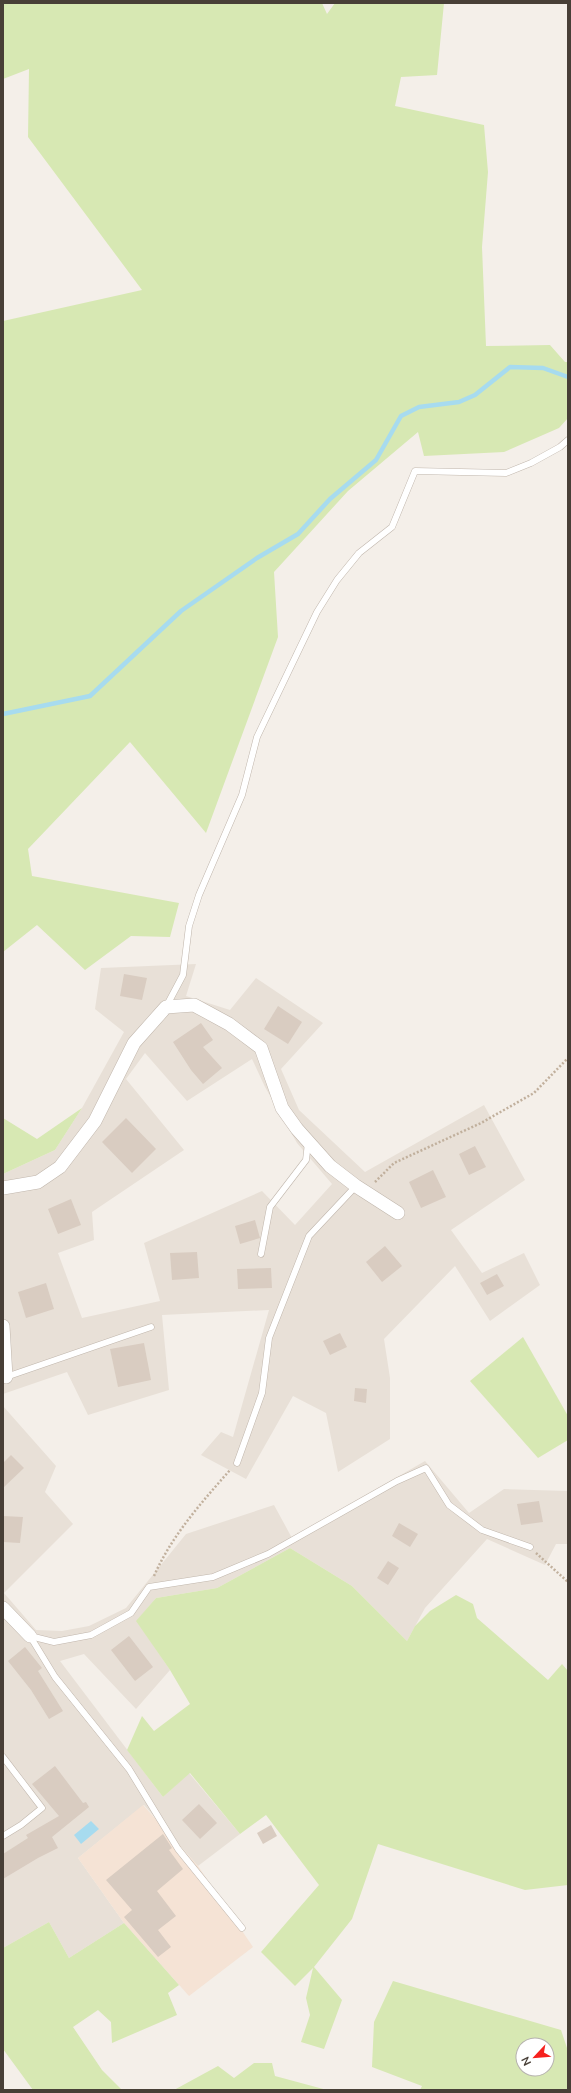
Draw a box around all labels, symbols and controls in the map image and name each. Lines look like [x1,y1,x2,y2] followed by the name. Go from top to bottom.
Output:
[515,2037,555,2077] north arrow
[518,2055,534,2068] text: N

